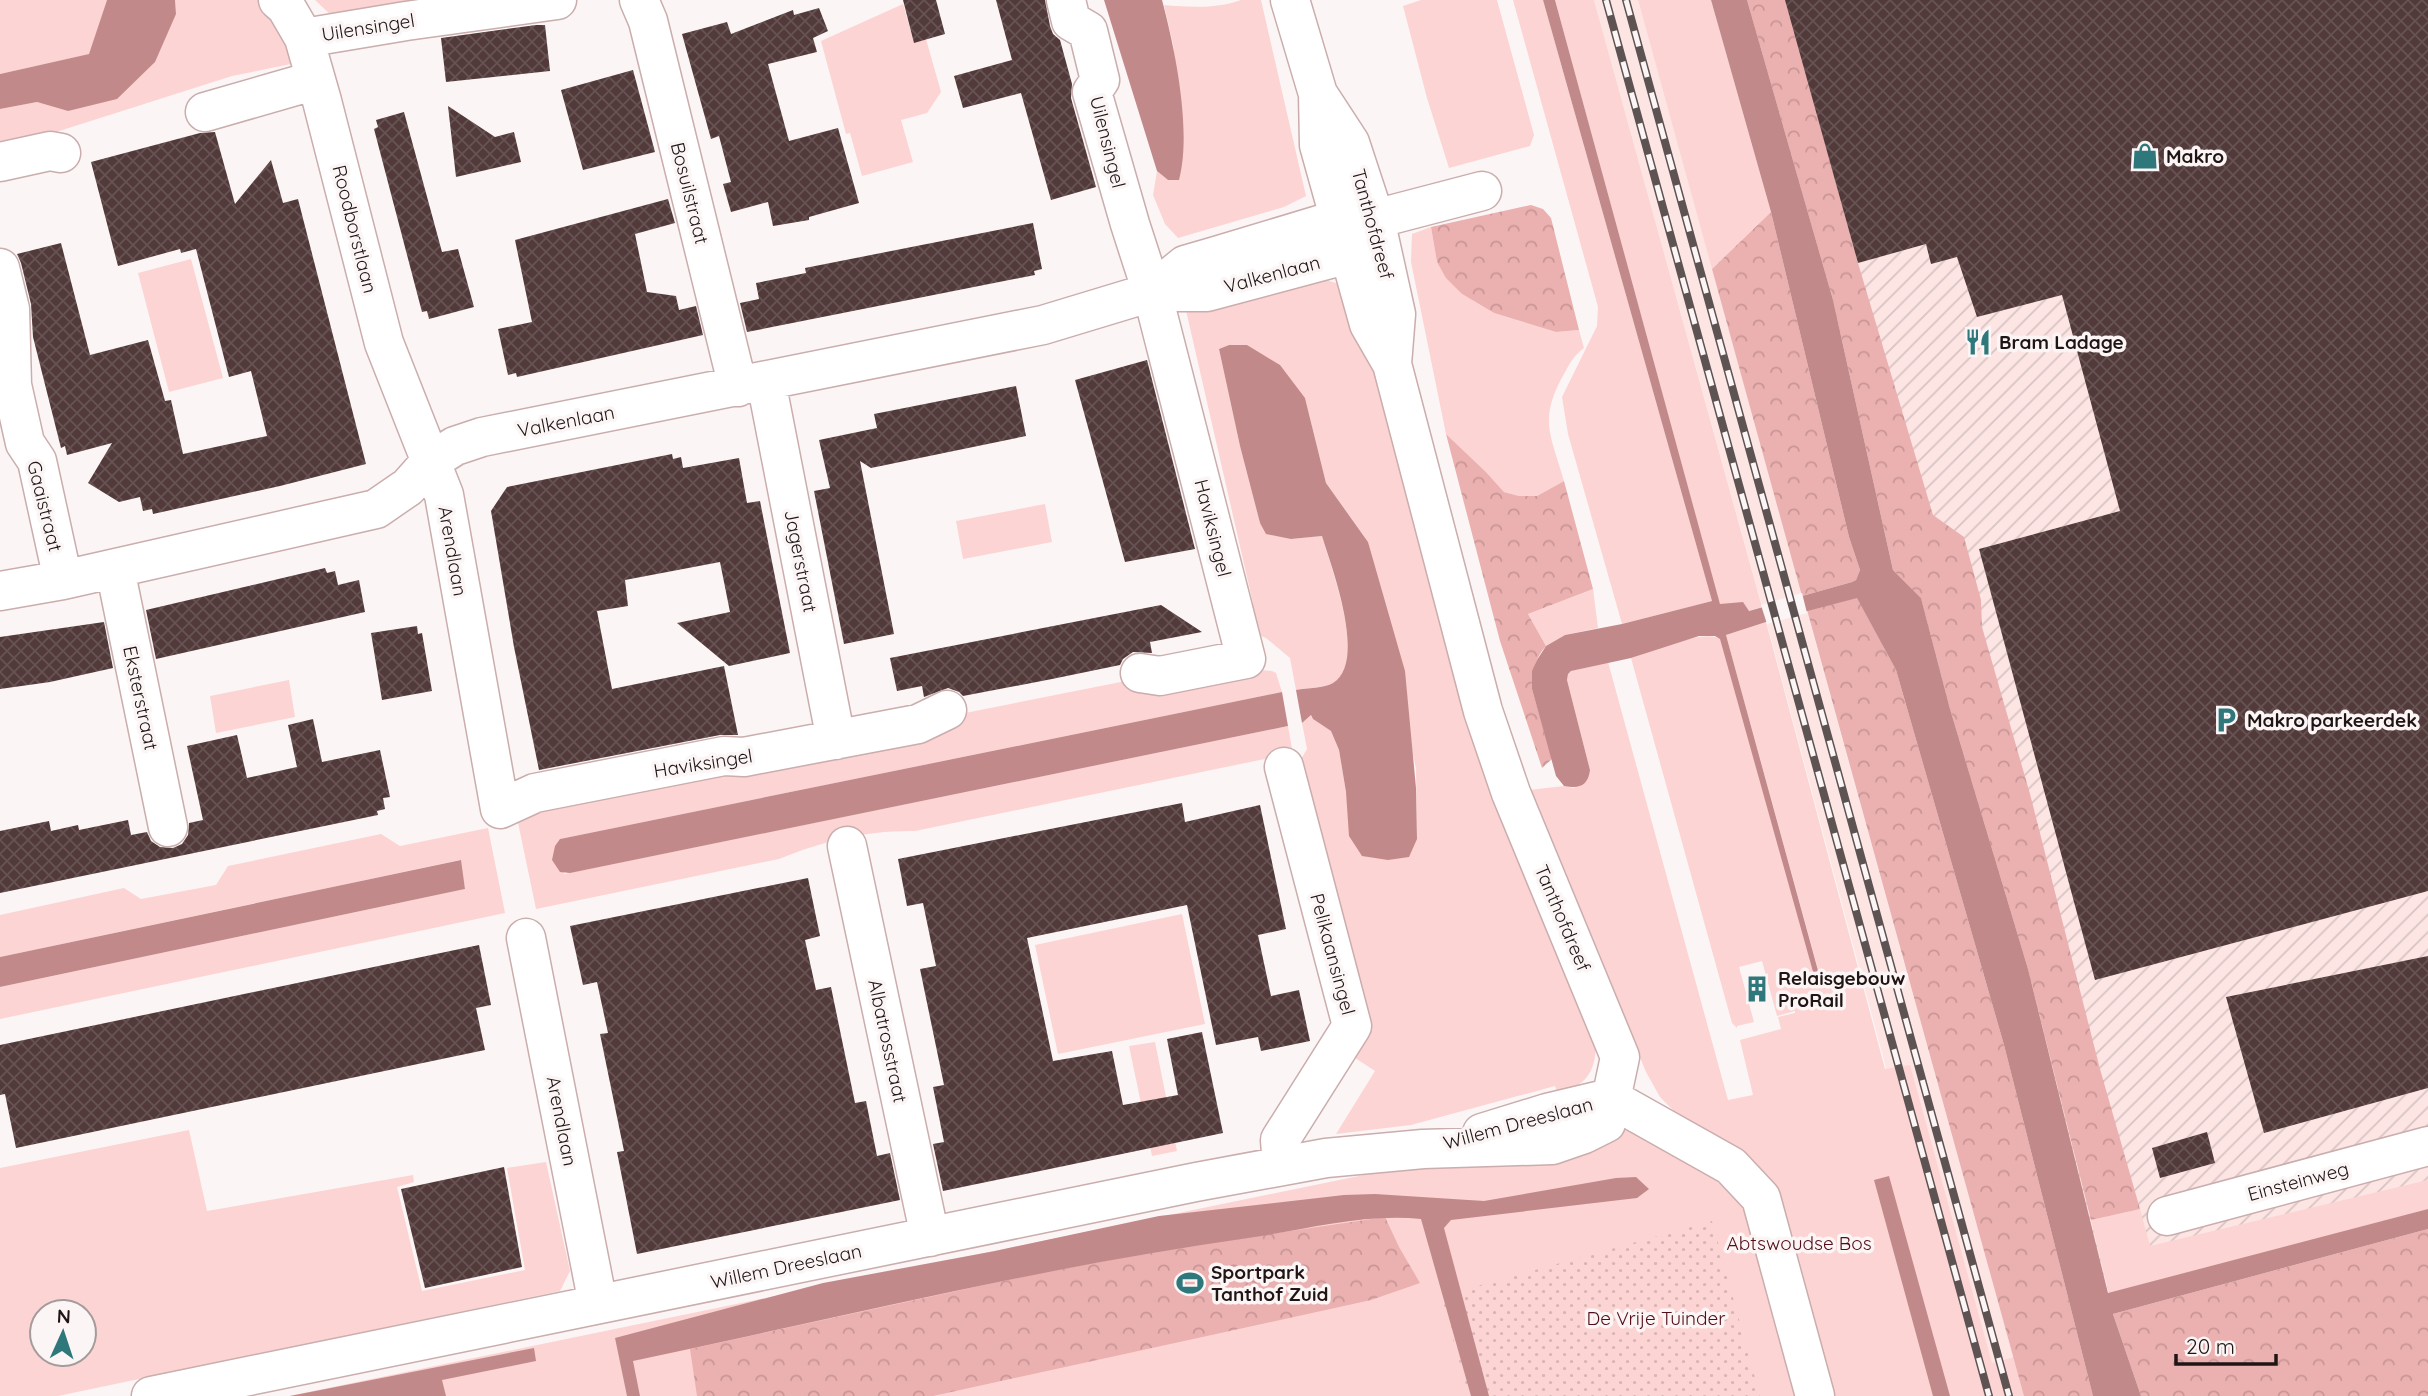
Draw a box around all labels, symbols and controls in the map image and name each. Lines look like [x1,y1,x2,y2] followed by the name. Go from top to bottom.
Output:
[320,8,416,46] street label: Uilensingel
[1085,93,1131,191] street label: Uilensingel
[666,140,714,246] street label: Bosuilstraat
[2130,141,2160,171] shop icon: Makro
[2166,144,2224,168] place label: Makro
[327,162,383,296] street label: Roodborstlaan
[1347,166,1399,282] street label: Tanthofdreef
[1221,250,1323,298] street label: Valkenlaan
[1963,327,1993,357] restaurant icon: Bram Ladage
[1999,330,2124,354] place label: Bram Ladage
[515,400,617,442] street label: Valkenlaan
[22,458,68,554] street label: Gaaistraat
[1189,477,1237,579] street label: Haviksingel
[433,504,473,598] street label: Arendlaan
[779,508,823,614] street label: Jagerstraat
[118,644,164,752] street label: Eksterstraat
[2211,705,2241,735] parking icon: Makro parkeerdek
[2247,708,2417,732] place label: Makro parkeerdek
[652,743,754,783] street label: Haviksingel
[1530,861,1596,975] street label: Tanthofdreef
[1305,890,1361,1018] street label: Pelikaansingel
[1778,966,1906,1012] place label: Relaisgebouw ProRail
[1742,974,1772,1004] building icon: Relaisgebouw ProRail
[863,977,913,1105] street label: Albatrosstraat
[542,1074,582,1168] street label: Arendlaan
[1441,1092,1595,1154] street label: Willem Dreeslaan
[2245,1156,2351,1206] street label: Einsteinweg
[1726,1231,1872,1255] park label: Abtswoudse Bos
[708,1238,864,1294] street label: Willem Dreeslaan
[1211,1260,1328,1306] place label: Sportpark Tanthof Zuid
[1175,1268,1205,1298] sports icon: Sportpark Tanthof Zuid
[28,1298,98,1368] north arrow
[56,1304,71,1328] text: N
[1586,1306,1726,1330] park label: De Vrije Tuinder
[2176,1322,2276,1366] scale bar
[2186,1333,2235,1359] text: 20 m

